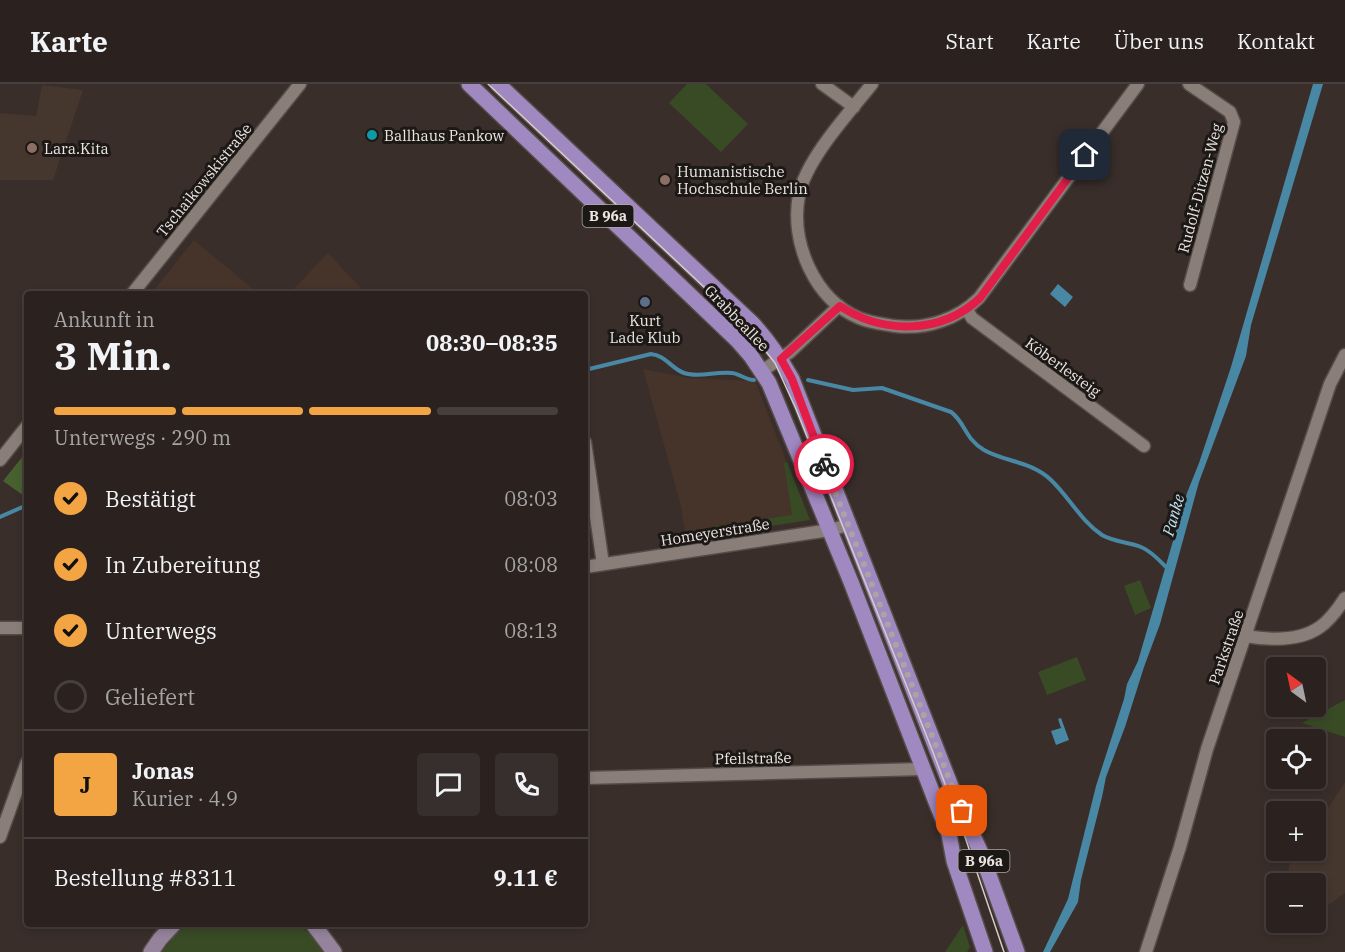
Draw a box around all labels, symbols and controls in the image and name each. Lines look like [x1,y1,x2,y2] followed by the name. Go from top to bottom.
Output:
[30,23,108,60] text: Karte
[945,27,994,55] text: Start
[1027,27,1081,55] text: Karte
[1114,27,1204,55] text: Über uns
[1237,27,1315,55] text: Kontakt
[152,119,256,241] street label: Tschaikowskistraße
[1174,121,1226,255] street label: Rudolf-Ditzen-Weg
[384,126,505,145] place label: Ballhaus Pankow
[365,128,379,142] marker: Ballhaus Pankow
[1059,129,1110,180] pin
[1068,138,1101,171] icon: home
[44,139,109,158] place label: Lara.Kita
[25,141,39,155] marker: Lara.Kita
[677,162,808,198] place label: Humanistische Hochschule Berlin
[658,173,672,187] marker: Humanistische Hochschule Berlin
[582,205,634,227] road number: B 96a
[701,281,773,355] street label: Grabbeallee
[638,295,652,309] marker: Kurt Lade Klub
[54,306,155,333] text: Ankunft in
[609,311,681,347] place label: Kurt Lade Klub
[426,328,558,357] text: 08:30–08:35
[54,330,172,381] text: 3 Min.
[1022,333,1104,401] street label: Köberlesteig
[54,424,231,451] text: Unterwegs · 290 m
[794,434,854,494] courier
[808,448,841,481] icon: bike
[54,482,87,515] icon: check
[105,484,196,513] text: Bestätigt
[504,485,558,512] text: 08:03
[1157,492,1188,539] water label: Panke
[659,514,771,550] street label: Homeyerstraße
[54,548,87,581] icon: check
[105,550,260,579] text: In Zubereitung
[504,551,558,578] text: 08:08
[1204,607,1248,687] street label: Parkstraße
[54,614,87,647] icon: check
[105,616,217,645] text: Unterwegs
[504,617,558,644] text: 08:13
[1266,657,1326,717] north arrow
[1266,657,1326,933] map controls
[105,682,195,711] text: Geliefert
[1266,729,1326,789] button: locate
[714,748,792,768] street label: Pfeilstraße
[417,753,480,816] button: chat
[495,753,558,816] button: phone
[132,756,194,785] text: Jonas
[80,770,91,799] text: J
[132,785,238,812] text: Kurier · 4.9
[936,785,987,836] pin
[945,794,978,827] icon: bag
[1266,801,1326,861] button: +
[958,850,1010,872] road number: B 96a
[54,863,237,892] text: Bestellung #8311
[493,863,558,892] text: 9.11 €
[1266,873,1326,933] button: −

